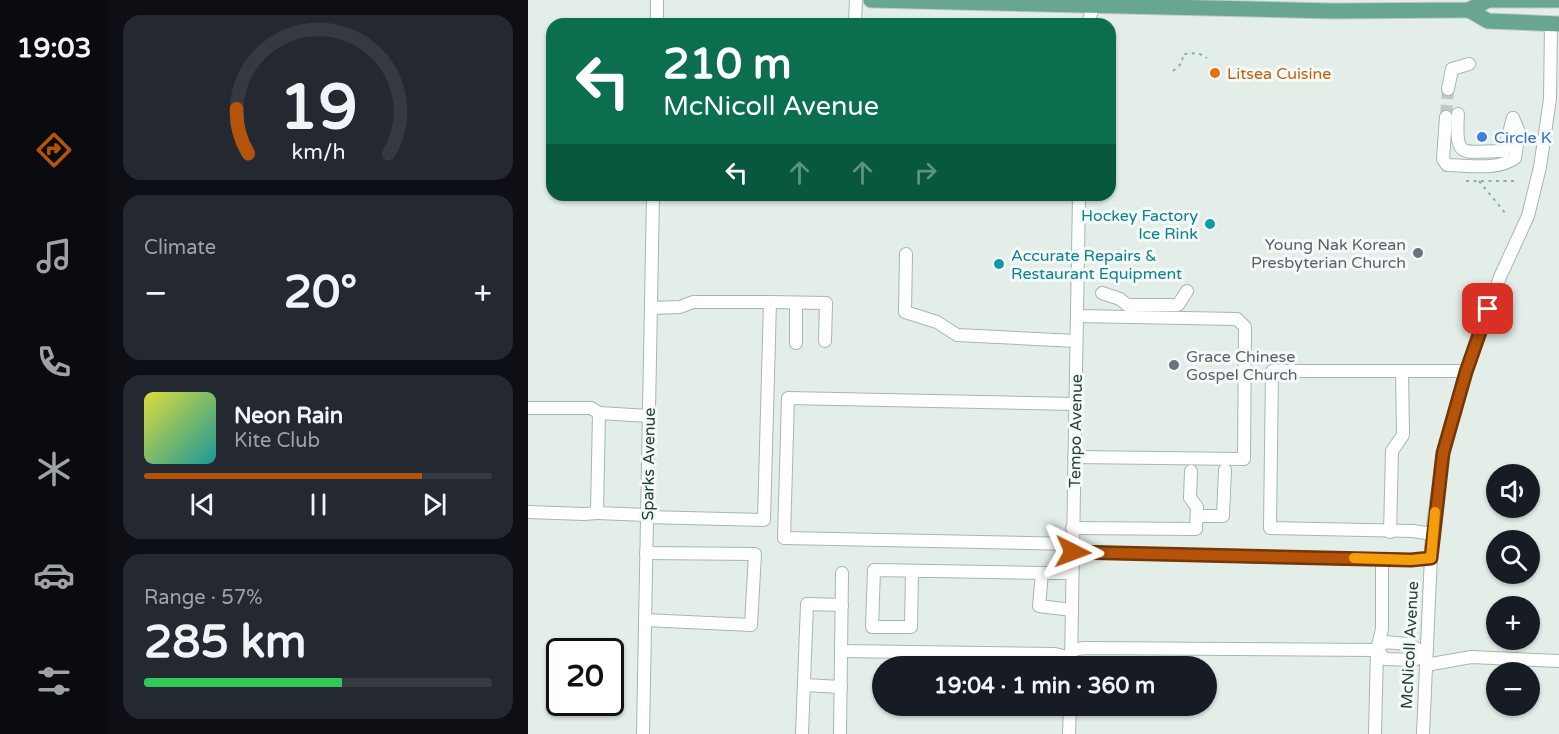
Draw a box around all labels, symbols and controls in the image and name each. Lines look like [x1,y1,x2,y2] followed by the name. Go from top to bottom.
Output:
[17,32,91,65] text: 19:03
[663,39,792,90] text: 210 m
[564,42,642,120] icon: left
[1227,64,1331,84] place label: Litsea Cuisine
[1208,66,1222,80] marker: Litsea Cuisine
[279,72,357,147] text: 19
[663,90,879,123] text: McNicoll Avenue
[1494,128,1552,148] place label: Circle K
[33,129,75,171] icon: directions
[1475,130,1489,144] marker: Circle K
[291,140,345,166] text: km/h
[720,156,753,189] icon: left
[783,156,816,189] icon: ahead
[846,156,879,189] icon: ahead
[909,156,942,189] icon: right
[1081,206,1198,244] place label: Hockey Factory Ice Rink
[1203,217,1217,231] marker: Hockey Factory Ice Rink
[33,235,75,277] icon: music
[1251,235,1406,273] place label: Young Nak Korean Presbyterian Church
[144,236,216,260] text: Climate
[1011,246,1182,284] place label: Accurate Repairs & Restaurant Equipment
[1411,246,1425,260] marker: Young Nak Korean Presbyterian Church
[992,257,1006,271] marker: Accurate Repairs & Restaurant Equipment
[284,266,357,320] text: 20°
[144,274,168,313] text: −
[473,274,492,313] text: +
[1462,283,1513,334] pin
[1471,292,1504,325] icon: arrive
[33,341,75,383] icon: phone
[1186,347,1298,385] place label: Grace Chinese Gospel Church
[1167,358,1181,372] marker: Grace Chinese Gospel Church
[1065,374,1087,488] street label: Tempo Avenue
[234,403,343,429] text: Neon Rain
[638,407,660,521] street label: Sparks Avenue
[234,429,320,453] text: Kite Club
[33,448,75,490] icon: climate
[1486,464,1540,716] map controls
[1486,464,1540,518] button: sound
[186,488,219,521] icon: previous
[302,488,335,521] icon: pause
[418,488,451,521] icon: next
[1041,520,1105,584] position arrow
[1486,530,1540,584] button: search
[33,554,75,596] icon: car
[1397,581,1423,710] street label: McNicoll Avenue
[144,586,263,610] text: Range · 57%
[1486,596,1540,650] button: +
[144,616,306,670] text: 285 km
[546,638,624,716] speed limit sign: 20
[33,660,75,702] icon: filters
[1486,662,1540,716] button: −
[934,673,1155,699] text: 19:04 · 1 min · 360 m

